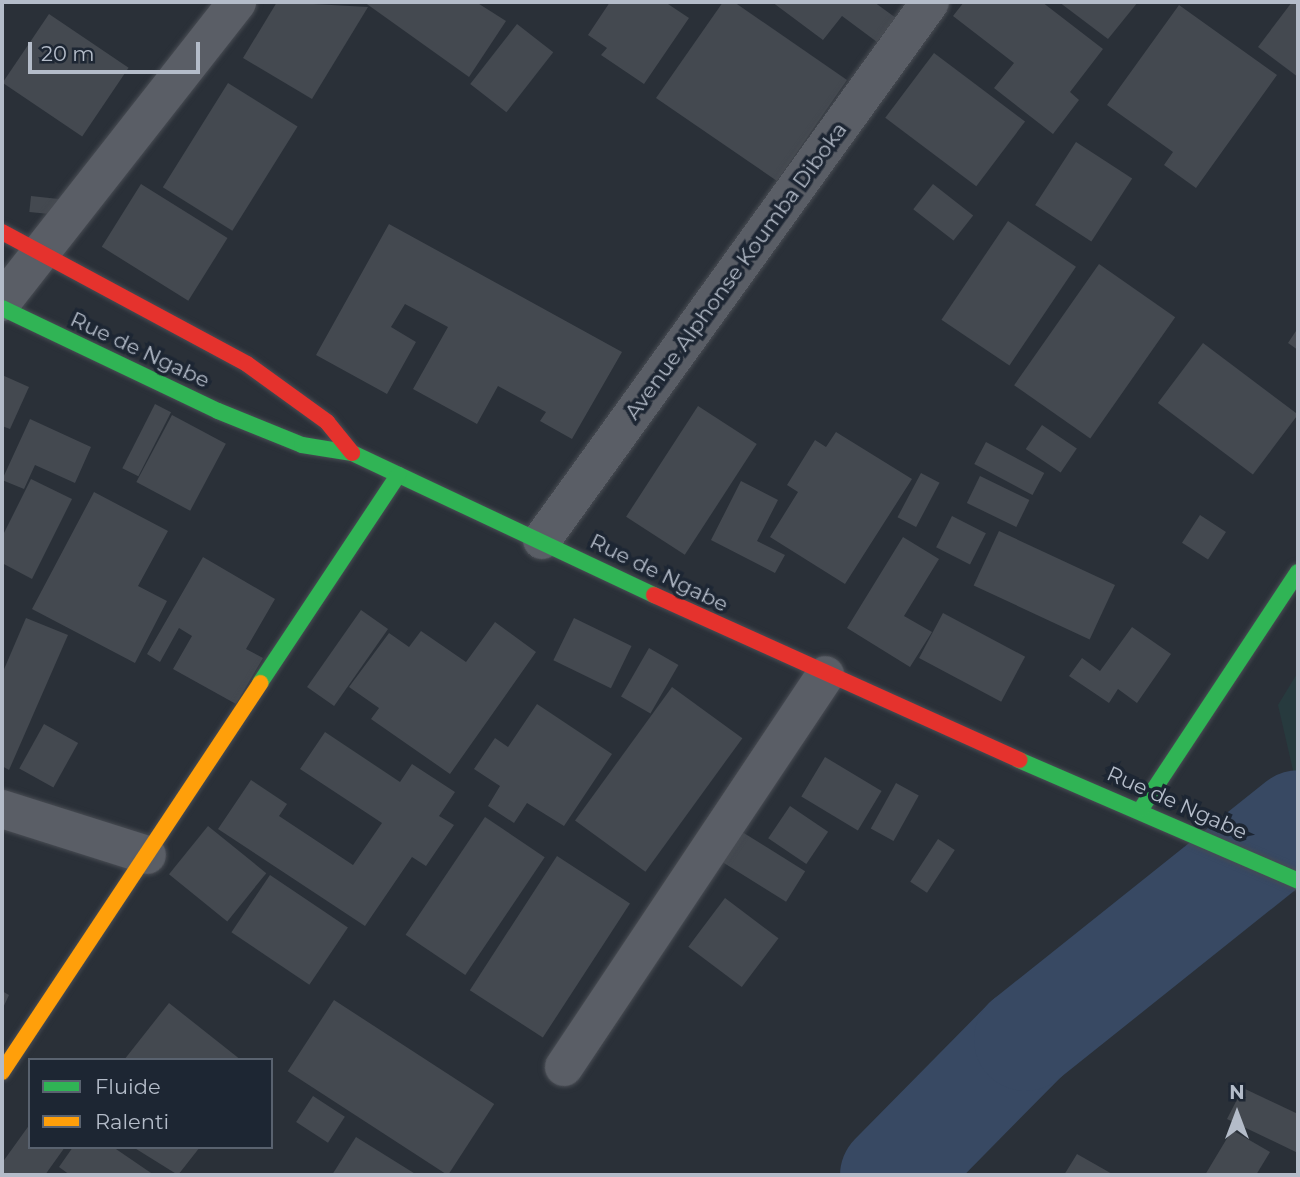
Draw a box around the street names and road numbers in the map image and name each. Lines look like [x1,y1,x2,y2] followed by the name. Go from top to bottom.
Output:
[620,118,852,424] street label: Avenue Alphonse Koumba Diboka
[66,307,214,393] street label: Rue de Ngabe
[586,529,732,617] street label: Rue de Ngabe
[1103,761,1251,845] street label: Rue de Ngabe

